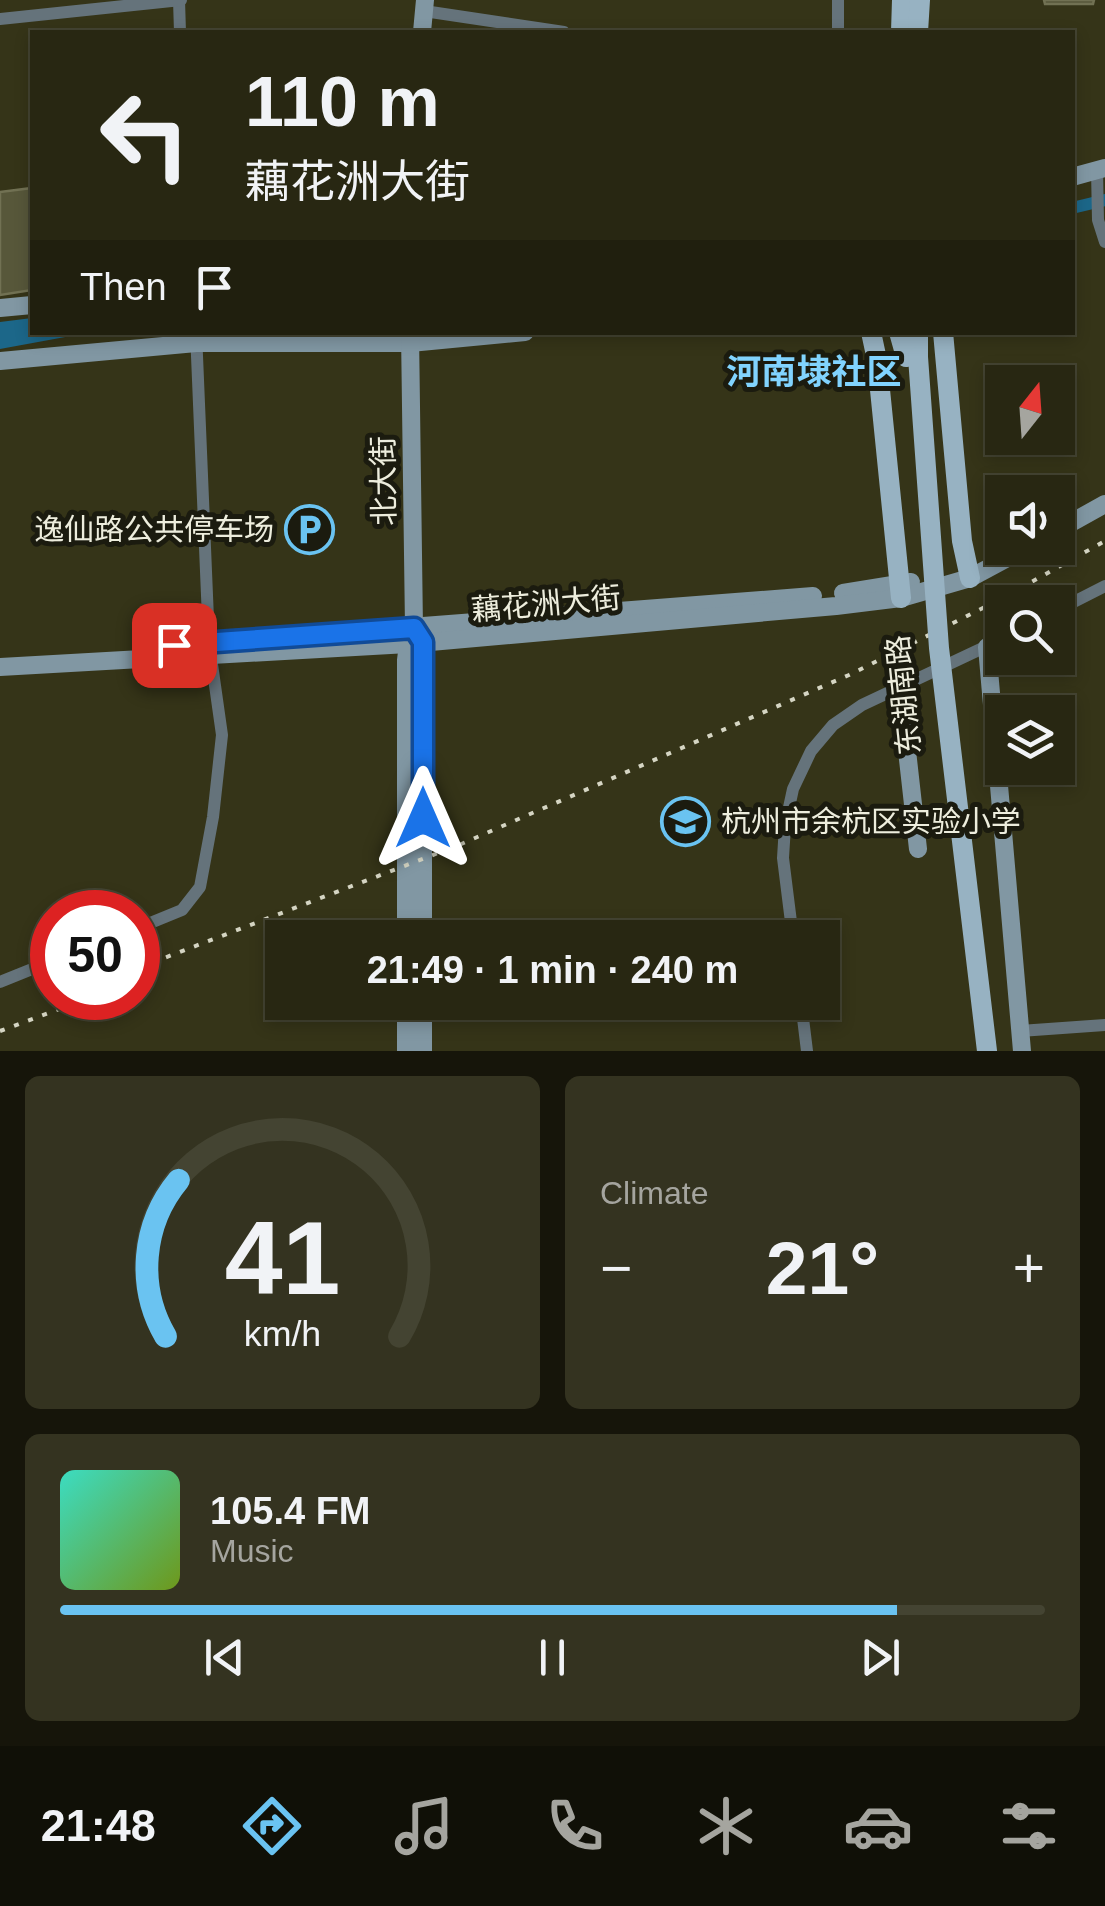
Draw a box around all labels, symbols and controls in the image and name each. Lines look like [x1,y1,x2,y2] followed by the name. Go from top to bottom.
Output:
[245,63,440,141] text: 110 m
[80,70,210,200] icon: left
[245,156,470,207] text: 藕花洲大街
[187,260,242,315] icon: arrive
[80,266,167,308] text: Then
[726,352,902,391] district label: 河南埭社区
[985,365,1075,455] north arrow
[985,365,1075,785] map controls
[366,436,401,526] street label: 北大街
[985,475,1075,565] button: sound
[283,504,335,556] parking icon: 逸仙路公共停车场
[34,513,274,546] place label: 逸仙路公共停车场
[470,581,622,626] street label: 藕花洲大街
[985,585,1075,675] button: search
[132,603,217,688] pin
[147,618,202,673] icon: arrive
[881,634,926,756] street label: 东湖南路
[985,695,1075,785] button: layers
[371,766,475,870] position arrow
[660,796,712,848] school or university icon: 杭州市余杭区实验小学
[721,805,1021,838] place label: 杭州市余杭区实验小学
[30,890,160,1020] speed limit sign: 50
[367,949,738,991] text: 21:49 · 1 min · 240 m
[600,1175,708,1211] text: Climate
[225,1200,340,1316] text: 41
[766,1226,879,1310] text: 21°
[600,1237,632,1299] text: −
[1013,1237,1045,1299] text: +
[244,1314,321,1354] text: km/h
[210,1490,371,1532] text: 105.4 FM
[210,1533,294,1569] text: Music
[197,1630,252,1685] icon: previous
[525,1630,580,1685] icon: pause
[853,1630,908,1685] icon: next
[237,1791,307,1861] icon: directions
[389,1791,459,1861] icon: music
[540,1791,610,1861] icon: phone
[691,1791,761,1861] icon: climate
[843,1791,913,1861] icon: car
[994,1791,1064,1861] icon: filters
[41,1800,156,1851] text: 21:48

